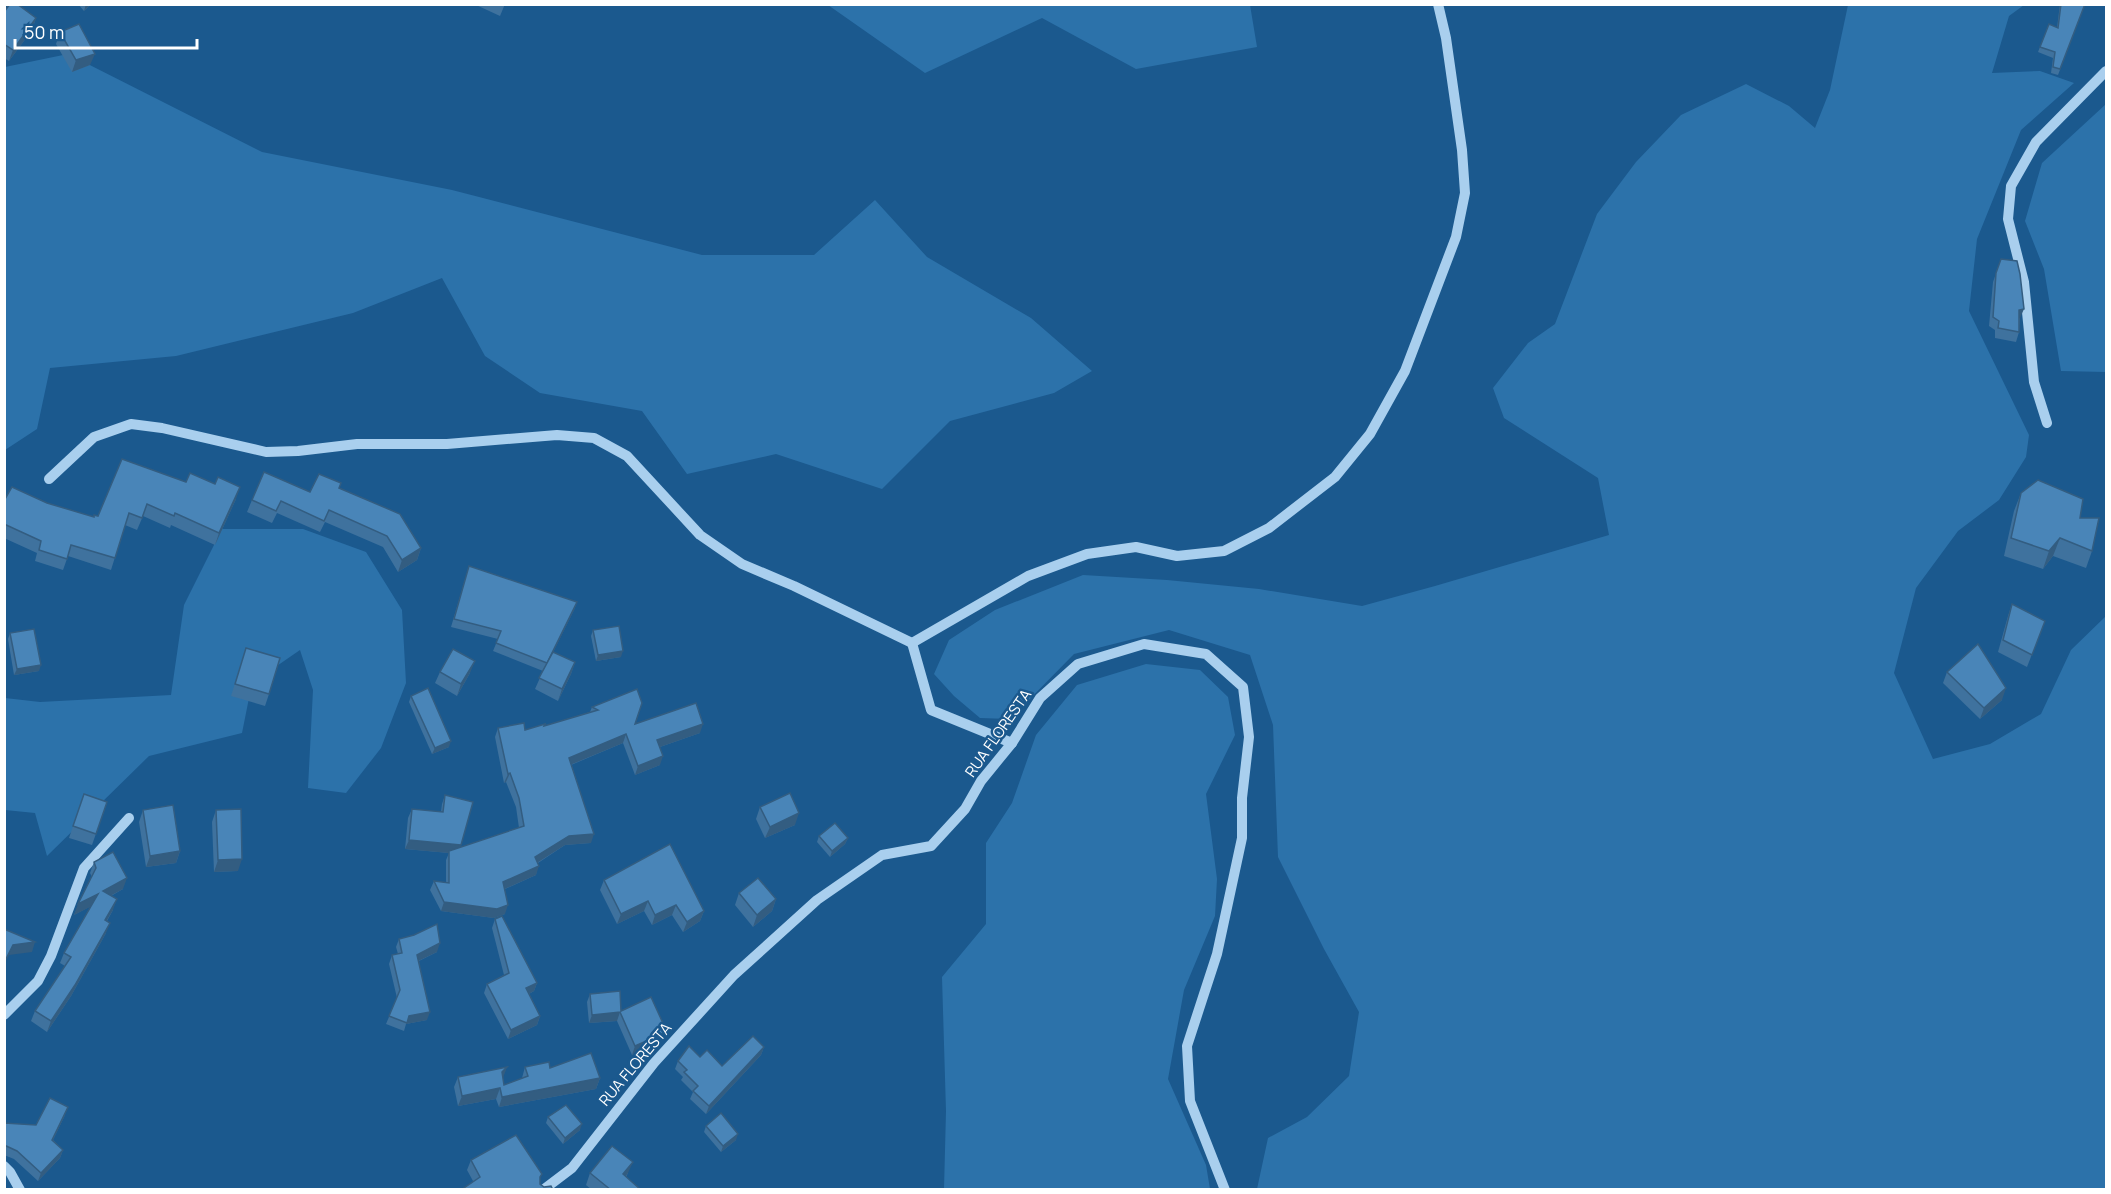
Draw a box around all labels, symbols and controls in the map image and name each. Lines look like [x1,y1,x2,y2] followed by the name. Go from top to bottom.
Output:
[15,12,196,50] scale bar
[24,20,64,44] text: 50 m
[960,684,1036,781] street label: RUA FLORESTA
[594,1017,676,1110] street label: RUA FLORESTA

